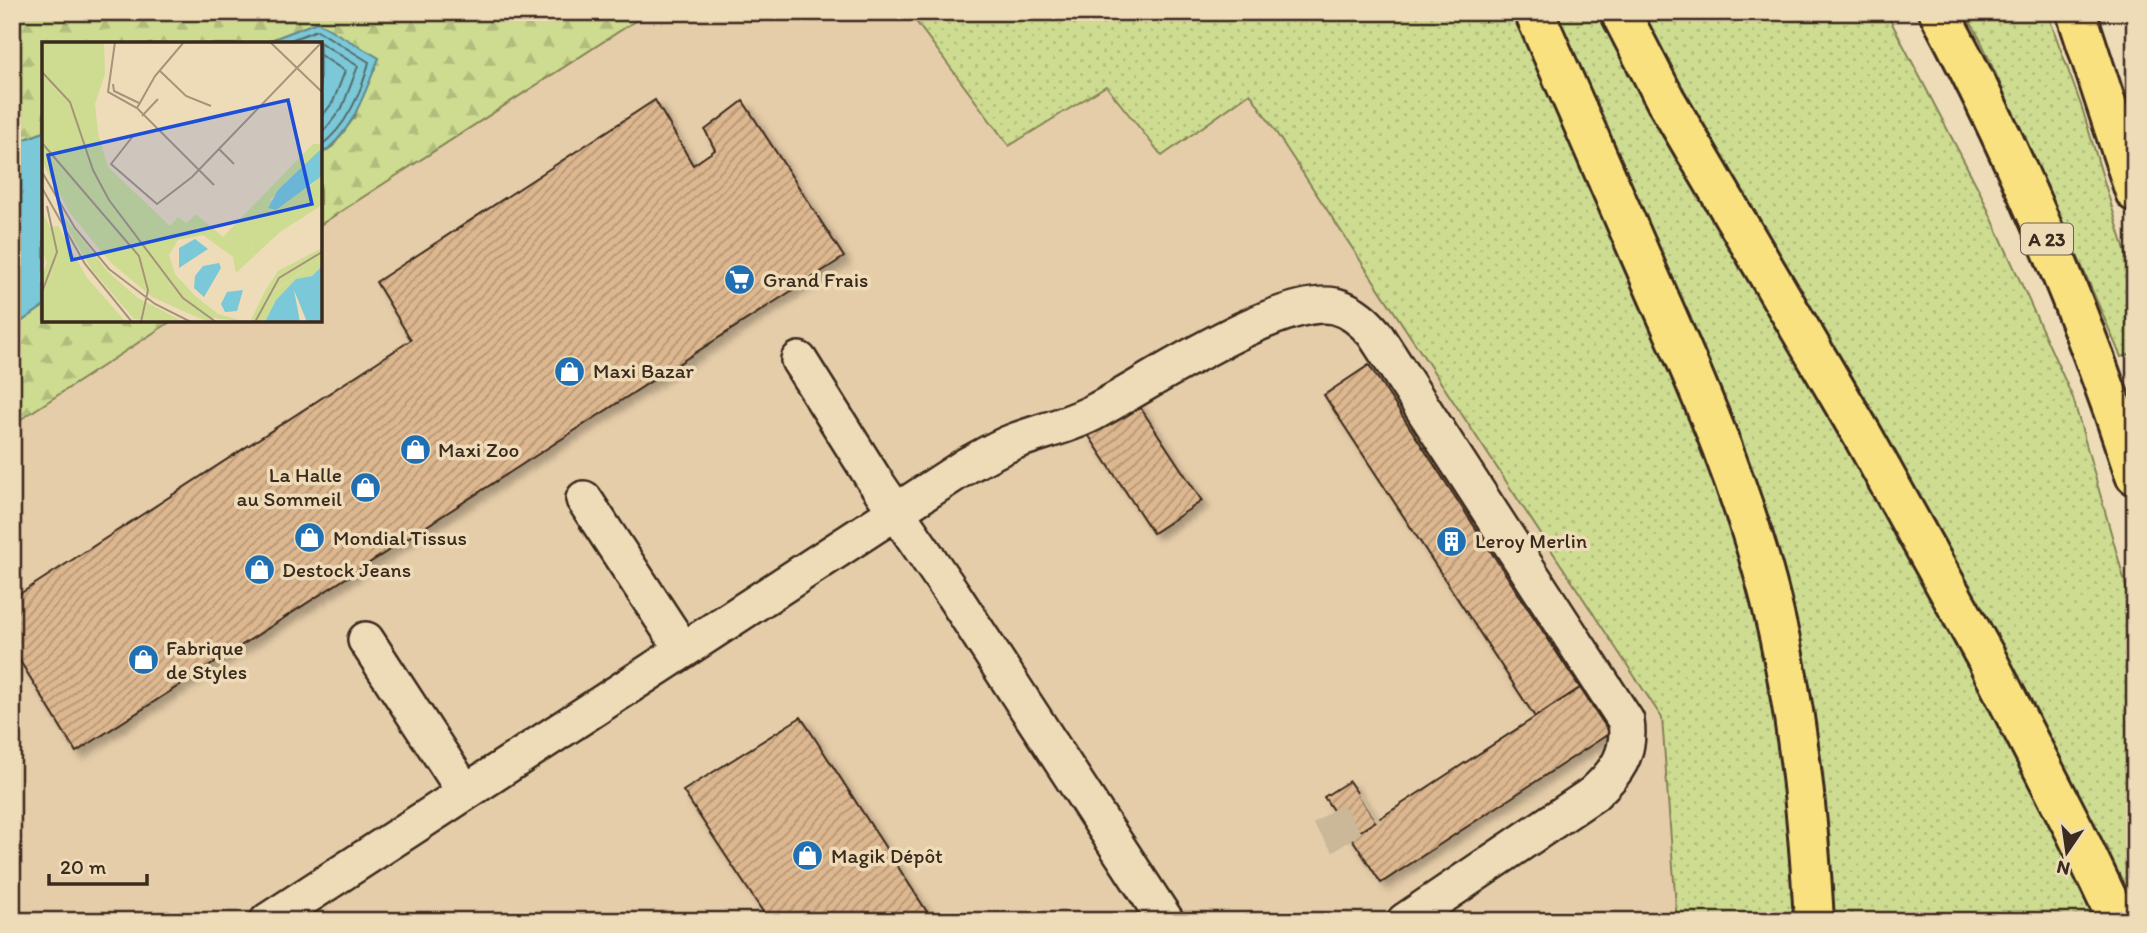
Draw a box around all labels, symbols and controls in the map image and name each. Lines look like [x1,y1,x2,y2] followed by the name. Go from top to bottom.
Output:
[42,42,322,322] inset map
[2021,224,2073,255] road number: A 23
[723,263,757,297] supermarket icon: Grand Frais
[763,267,868,292] place label: Grand Frais
[553,354,587,388] shop icon: Maxi Bazar
[593,358,695,383] place label: Maxi Bazar
[398,433,432,467] shop icon: Maxi Zoo
[438,437,519,462] place label: Maxi Zoo
[236,462,342,511] place label: La Halle au Sommeil
[348,470,382,504] shop icon: La Halle au Sommeil
[293,521,327,555] shop icon: Mondial Tissus
[1435,524,1469,558] building icon: Leroy Merlin
[333,525,467,550] place label: Mondial Tissus
[1475,528,1587,553] place label: Leroy Merlin
[242,553,276,587] shop icon: Destock Jeans
[282,557,411,582] place label: Destock Jeans
[166,635,247,684] place label: Fabrique de Styles
[126,643,160,677] shop icon: Fabrique de Styles
[2032,818,2102,888] north arrow
[791,839,825,873] shop icon: Magik Dépôt
[49,842,147,886] scale bar
[831,843,943,868] place label: Magik Dépôt
[60,854,107,879] text: 20 m
[2054,855,2072,881] text: N

